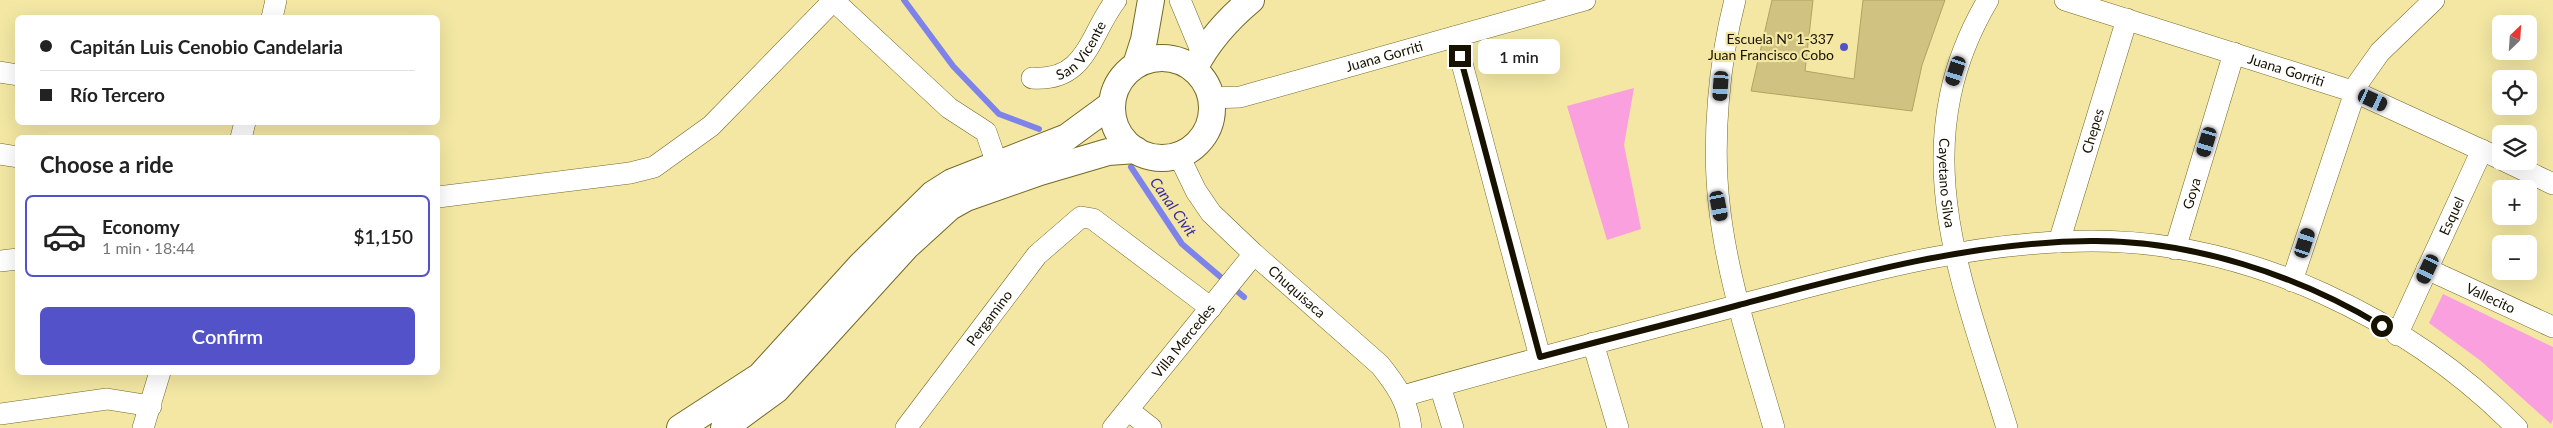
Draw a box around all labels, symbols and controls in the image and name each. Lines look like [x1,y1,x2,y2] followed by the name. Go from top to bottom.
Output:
[2492,15,2538,60] north arrow
[2492,15,2537,280] map controls
[1053,18,1109,83] street label: San Vicente
[1708,30,1834,63] place label: Escuela N° 1-337 Juan Francisco Cobo
[70,35,343,58] text: Capitán Luis Cenobio Candelaria
[1344,37,1425,75] street label: Juana Gorriti
[1478,38,1560,74] callout: 1 min
[1838,41,1850,53] marker: Escuela N° 1-337 Juan Francisco Cobo
[1449,45,1471,67] route end
[1499,47,1539,66] text: 1 min
[2246,50,2327,90] street label: Juana Gorriti
[1944,54,1967,88] car
[2492,70,2537,115] button: locate
[1712,71,1729,101] car
[70,83,165,106] text: Río Tercero
[2356,87,2389,113] car
[2078,106,2107,155] street label: Chepes
[2195,125,2218,159] car
[2492,125,2537,170] button: layers
[1936,138,1959,229] street label: Cayetano Silva
[40,151,174,178] text: Choose a ride
[1147,173,1201,240] water label: Canal Civit
[2178,176,2204,211] street label: Goya
[2492,180,2537,225] button: +
[1708,190,1729,222] car
[2435,194,2467,238] street label: Esquel
[42,214,87,259] icon: car
[102,215,180,238] text: Economy
[354,225,413,248] text: $1,150
[2293,226,2316,260] car
[2492,235,2537,280] button: −
[102,238,195,257] text: 1 min · 18:44
[2414,252,2441,286] car
[1265,262,1329,321] street label: Chuquisaca
[2463,279,2518,317] street label: Vallecito
[962,286,1015,349] street label: Pergamino
[1148,300,1218,381] street label: Villa Mercedes
[40,307,415,365] button: Confirm
[2371,315,2393,337] route start

